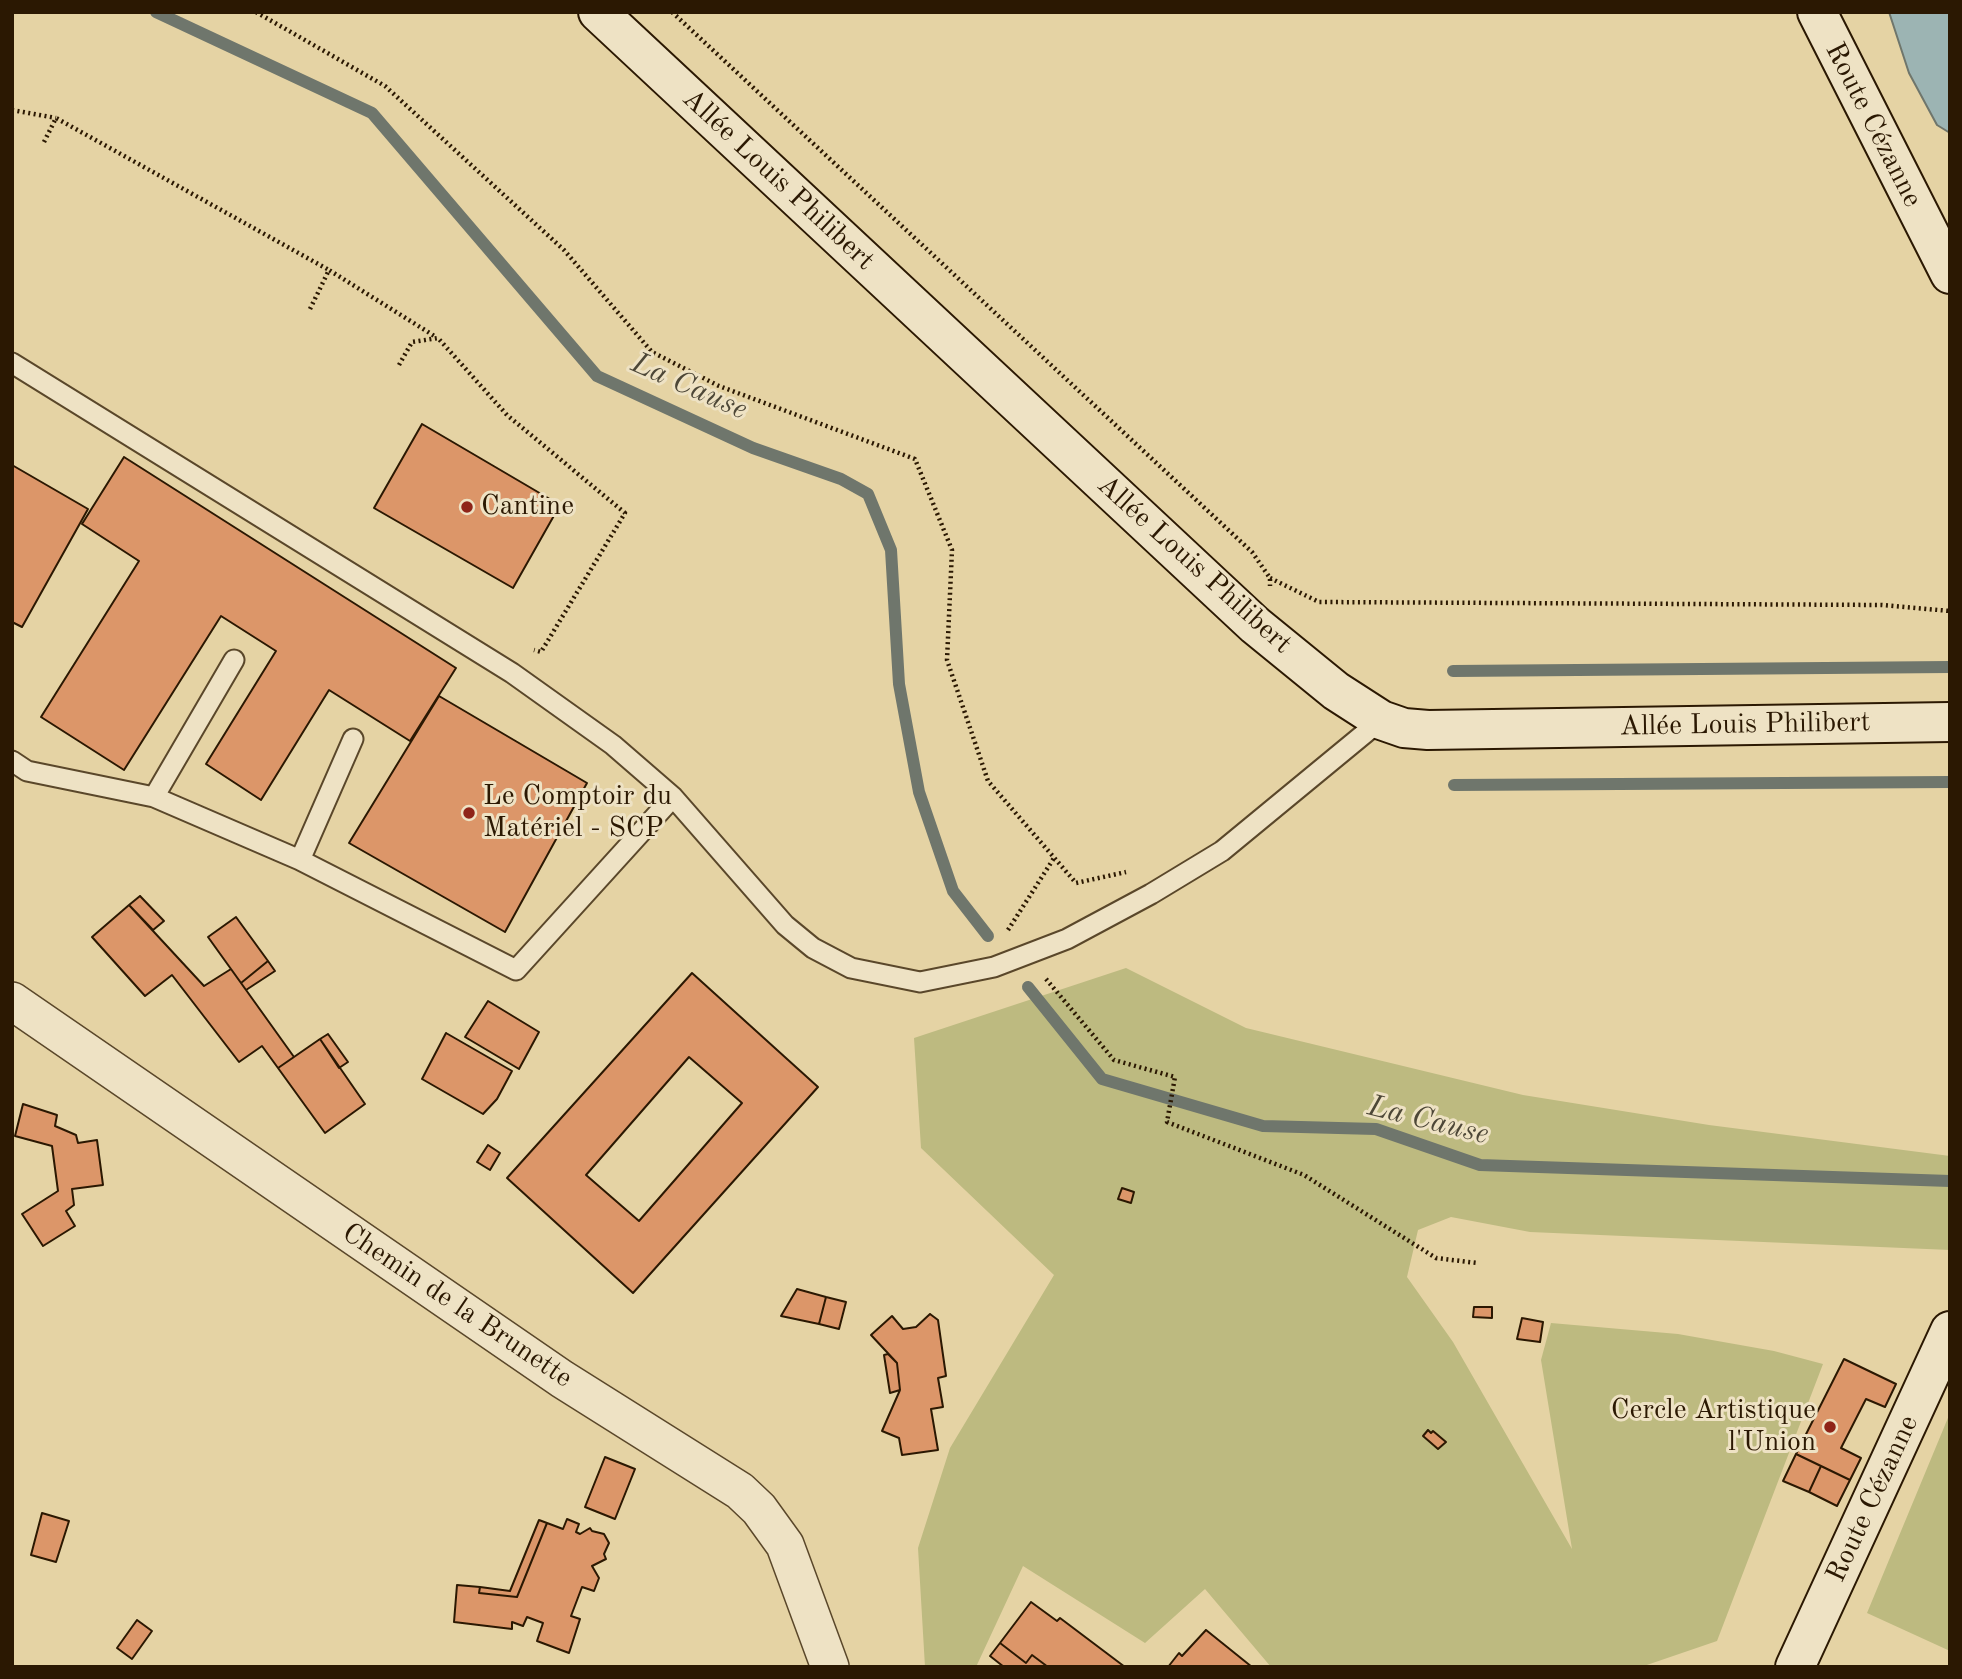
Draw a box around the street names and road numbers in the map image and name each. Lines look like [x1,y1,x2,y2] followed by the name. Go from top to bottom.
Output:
[1817,37,1929,213] street label: Route Cézanne
[675,82,881,278] street label: Allée Louis Philibert
[1090,469,1298,661] street label: Allée Louis Philibert
[1619,706,1871,744] street label: Allée Louis Philibert
[336,1216,578,1396] street label: Chemin de la Brunette
[1820,1410,1926,1588] street label: Route Cézanne

